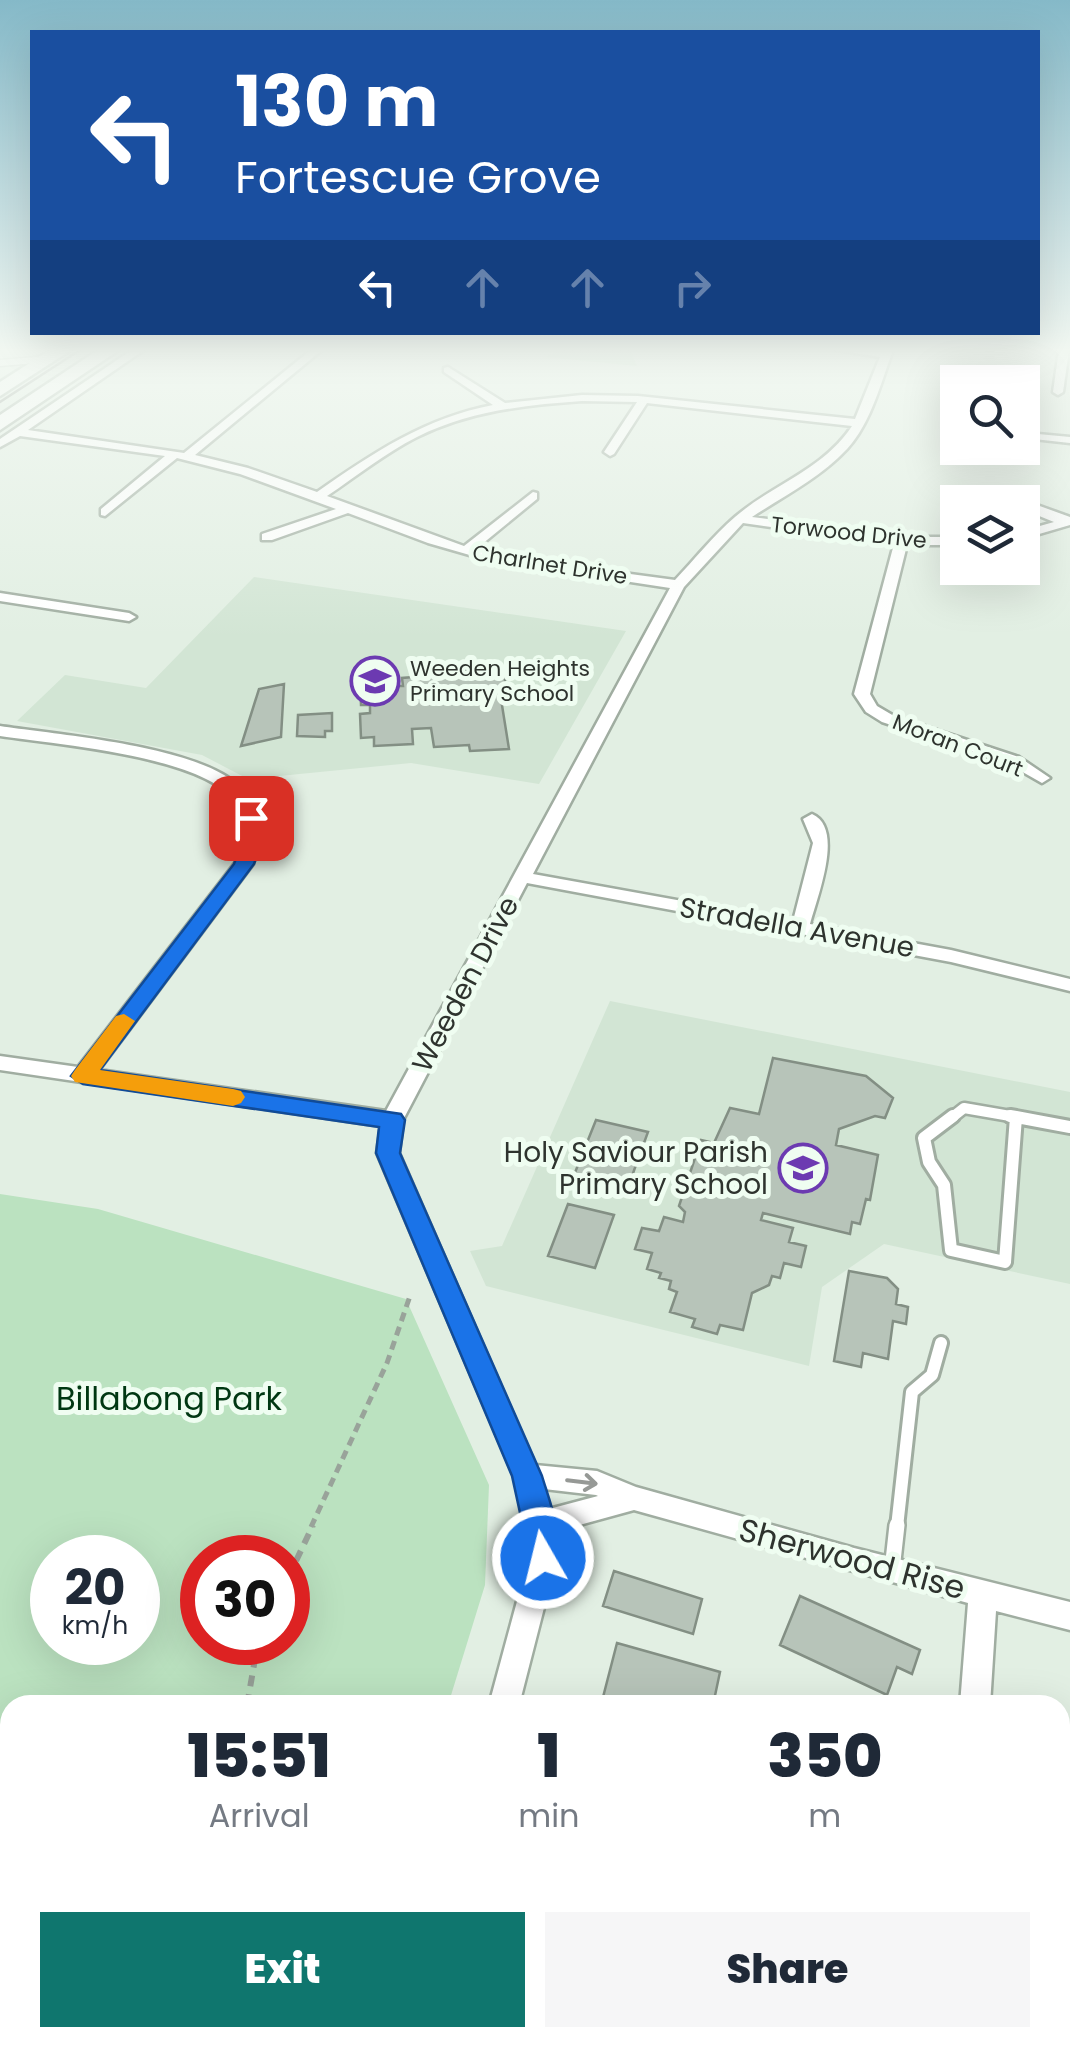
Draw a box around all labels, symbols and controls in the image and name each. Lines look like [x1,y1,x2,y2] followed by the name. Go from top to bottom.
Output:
[235,52,438,151] text: 130 m
[70,70,200,200] icon: left
[235,146,601,209] text: Fortescue Grove
[350,260,405,315] icon: left
[455,260,510,315] icon: ahead
[560,260,615,315] icon: ahead
[665,260,720,315] icon: right
[940,365,1040,585] map controls
[940,365,1040,465] button: search
[940,485,1040,585] button: layers
[770,509,928,556] street label: Torwood Drive
[470,537,630,592] street label: Charlnet Drive
[410,653,590,709] place label: Weeden Heights Primary School
[349,655,401,707] school or university icon: Weeden Heights Primary School
[888,706,1028,785] street label: Moran Court
[209,776,294,861] pin
[224,791,279,846] icon: arrive
[677,888,917,967] street label: Stradella Avenue
[403,889,528,1079] street label: Weeden Drive
[504,1133,768,1204] place label: Holy Saviour Parish Primary School
[777,1142,829,1194] school or university icon: Holy Saviour Parish Primary School
[56,1376,283,1421] park label: Billabong Park
[565,1473,598,1492] one-way arrow
[491,1506,595,1610] position arrow
[734,1507,970,1610] street label: Sherwood Rise
[180,1535,310,1665] speed limit sign: 30
[64,1552,126,1623] text: 20
[62,1608,128,1643] text: km/h
[188,1714,331,1798] text: 15:51
[537,1714,561,1798] text: 1
[767,1714,882,1798] text: 350
[209,1793,310,1838] text: Arrival
[518,1793,580,1838] text: min
[808,1793,841,1838] text: m
[40,1912,525,2027] button: Exit
[545,1912,1030,2027] button: Share

